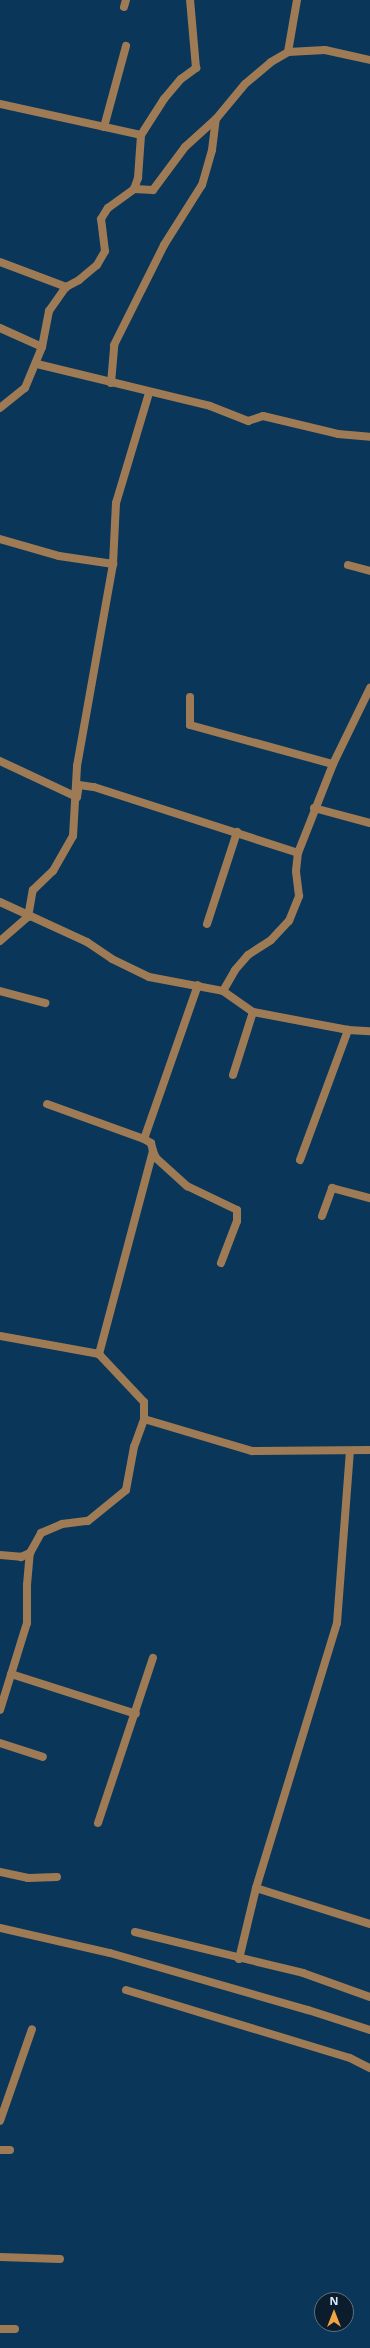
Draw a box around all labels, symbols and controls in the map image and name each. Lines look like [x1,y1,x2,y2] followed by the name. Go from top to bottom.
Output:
[314,2292,354,2332] north arrow
[330,2293,338,2308] text: N

